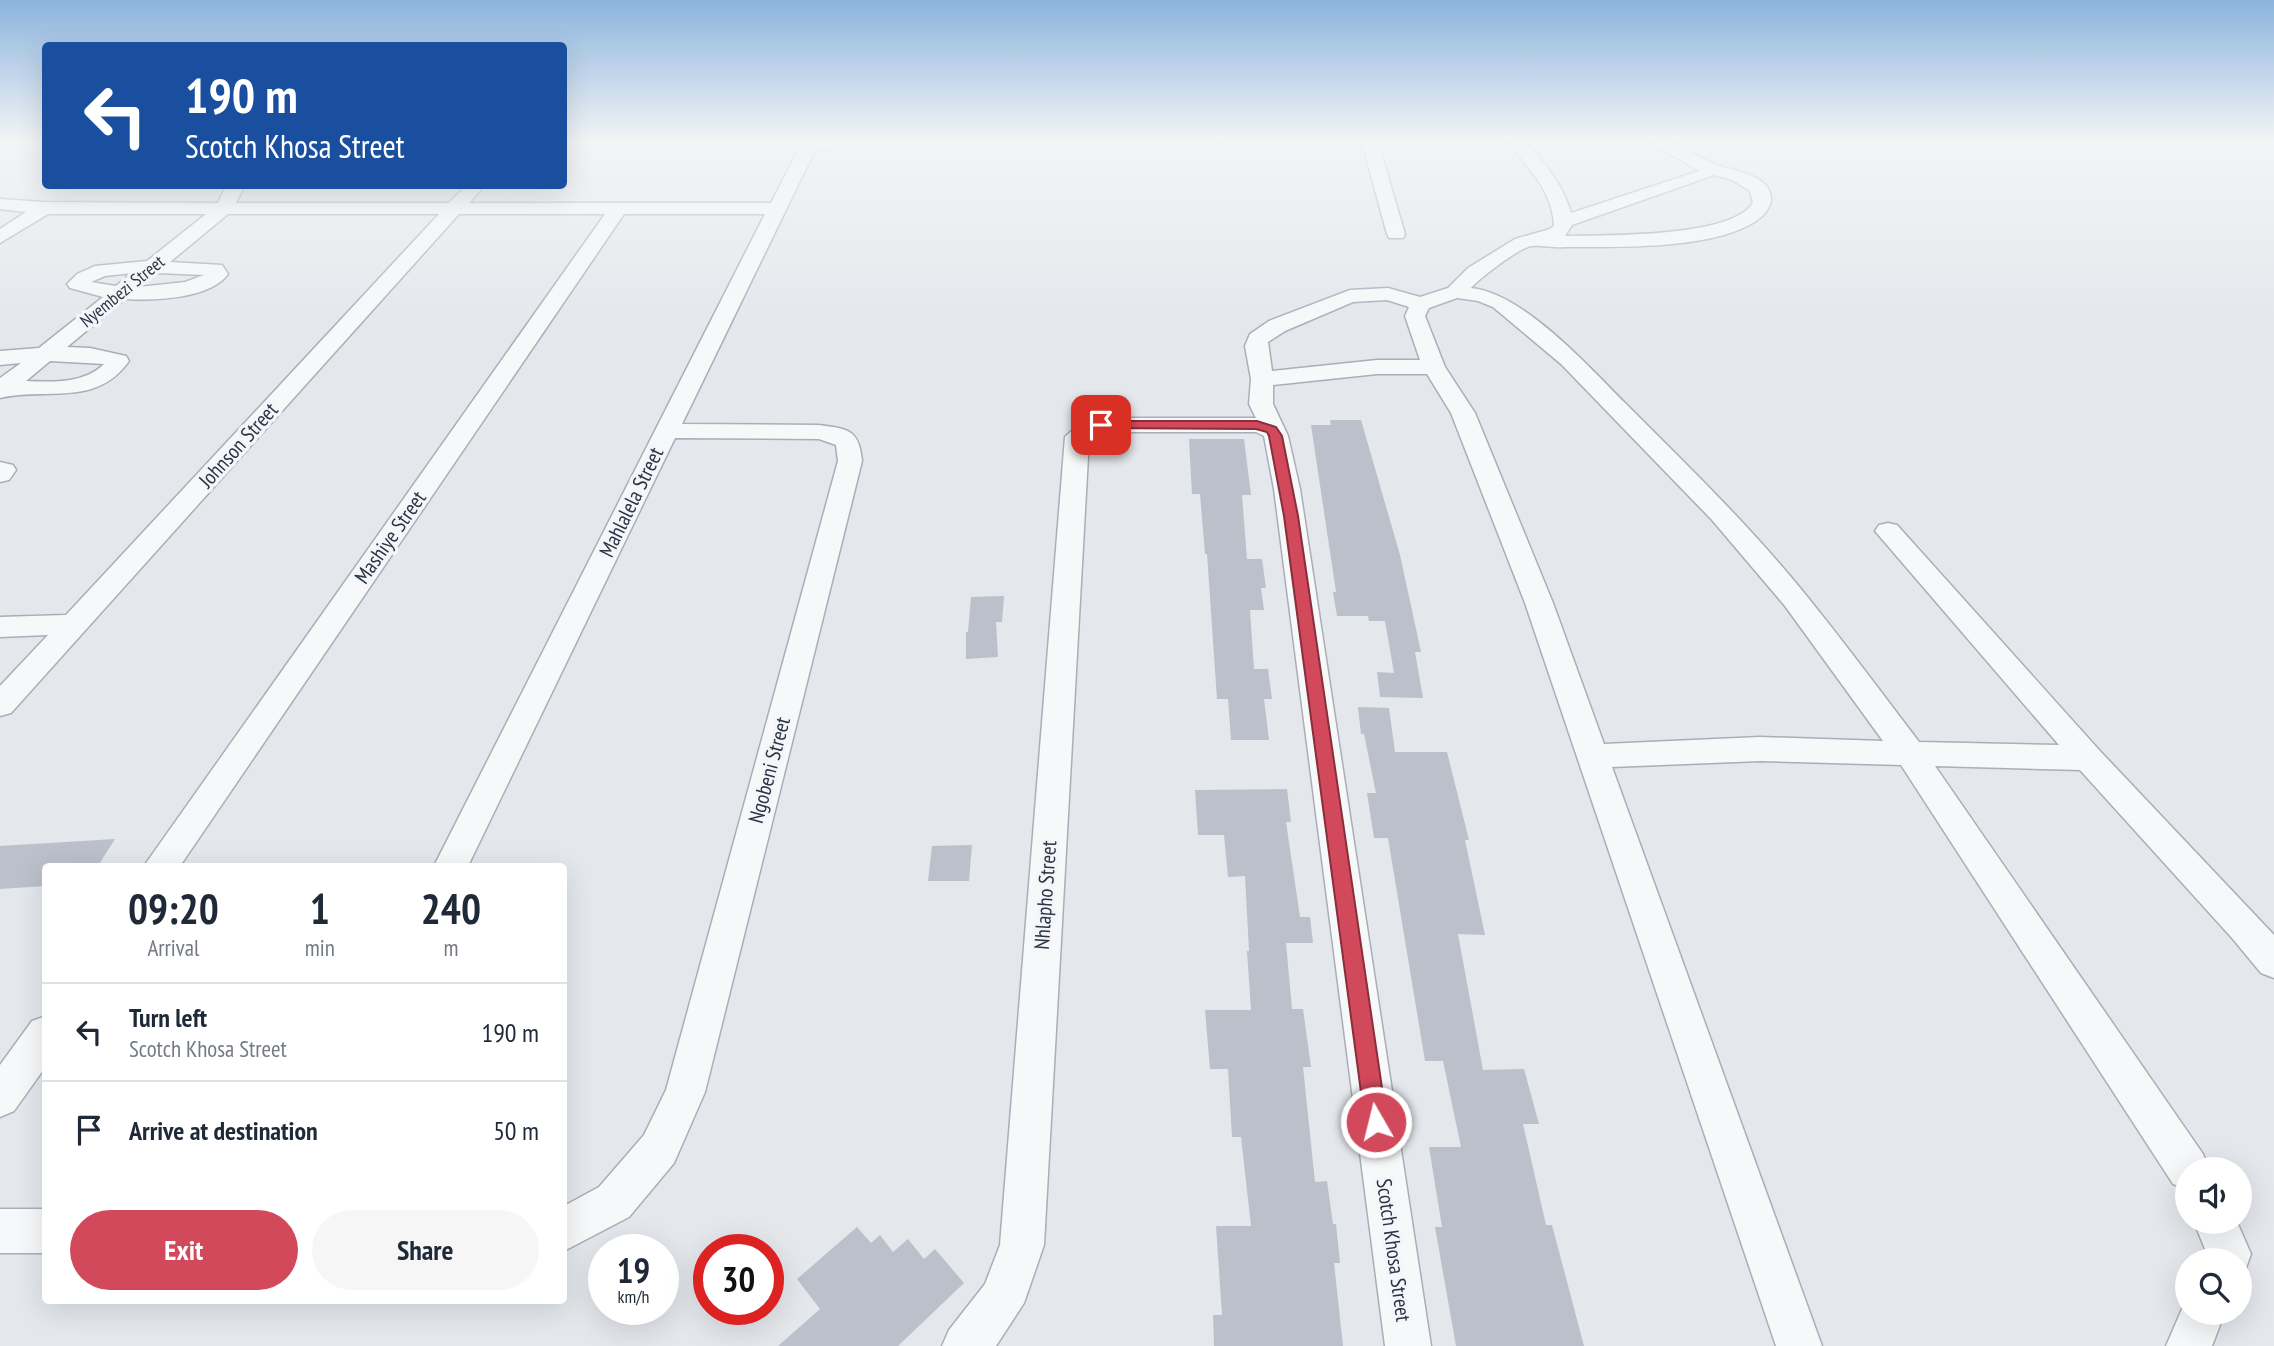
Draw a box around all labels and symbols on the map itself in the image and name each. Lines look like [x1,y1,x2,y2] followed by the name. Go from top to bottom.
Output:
[75,250,169,332] street label: Nyembezi Street
[1071,395,1131,455] pin
[192,396,284,494] street label: Johnson Street
[593,442,669,561] street label: Mahlalela Street
[348,485,432,589] street label: Mashiye Street
[742,714,796,826] street label: Ngobeni Street
[1028,839,1062,950] street label: Nhlapho Street
[1339,1085,1413,1159] position arrow
[1371,1177,1417,1323] street label: Scotch Khosa Street
[693,1234,784,1325] speed limit sign: 30

